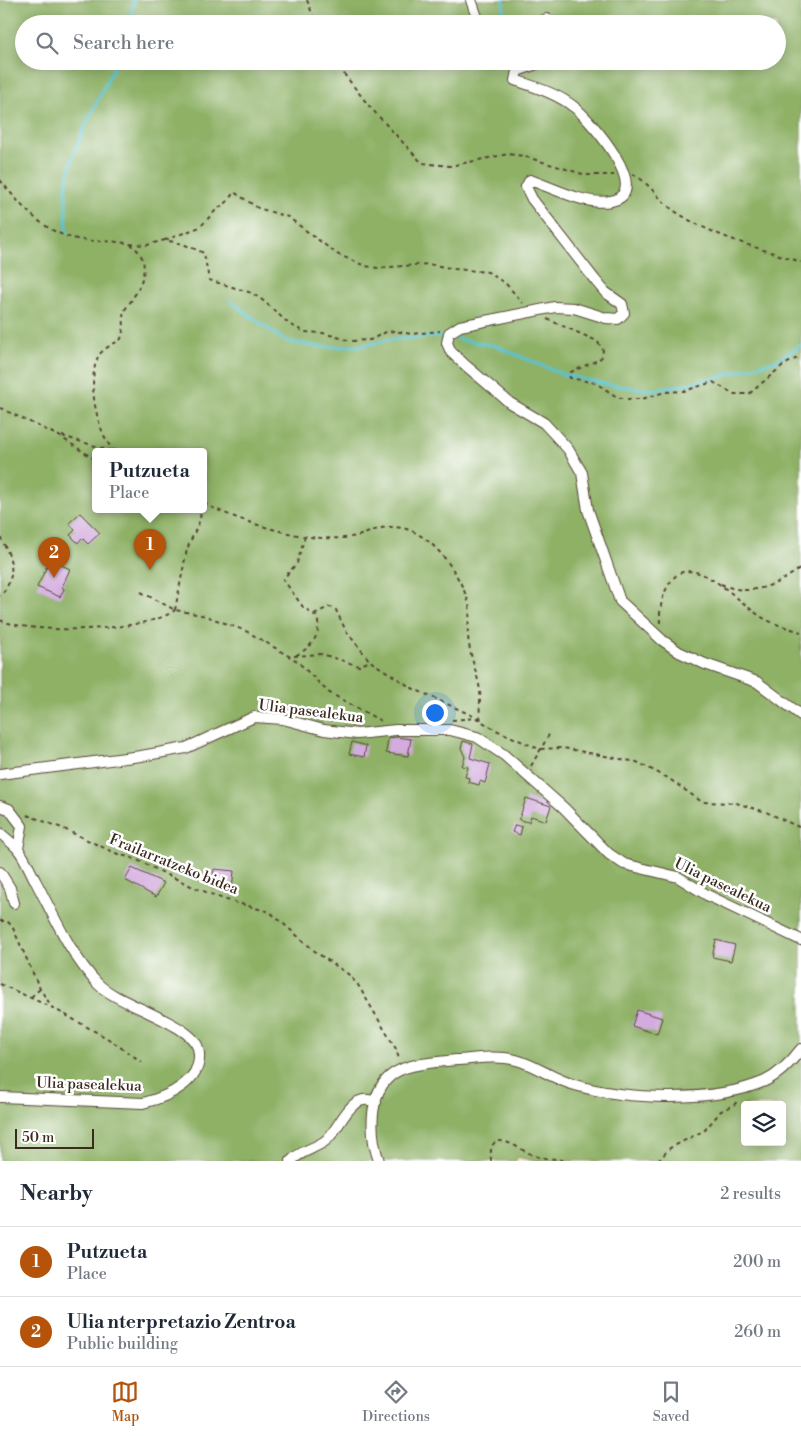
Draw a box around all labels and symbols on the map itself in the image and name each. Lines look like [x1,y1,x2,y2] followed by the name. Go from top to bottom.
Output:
[134,529,166,570] pin: 1
[38,537,70,578] pin: 2
[257,696,365,727] street label: Ulia pasealekua
[422,700,448,726] your location
[106,830,242,899] street label: Frailarratzeko bidea
[671,854,775,917] street label: Ulia pasealekua
[36,1073,142,1096] street label: Ulia pasealekua
[15,1126,94,1149] scale bar

